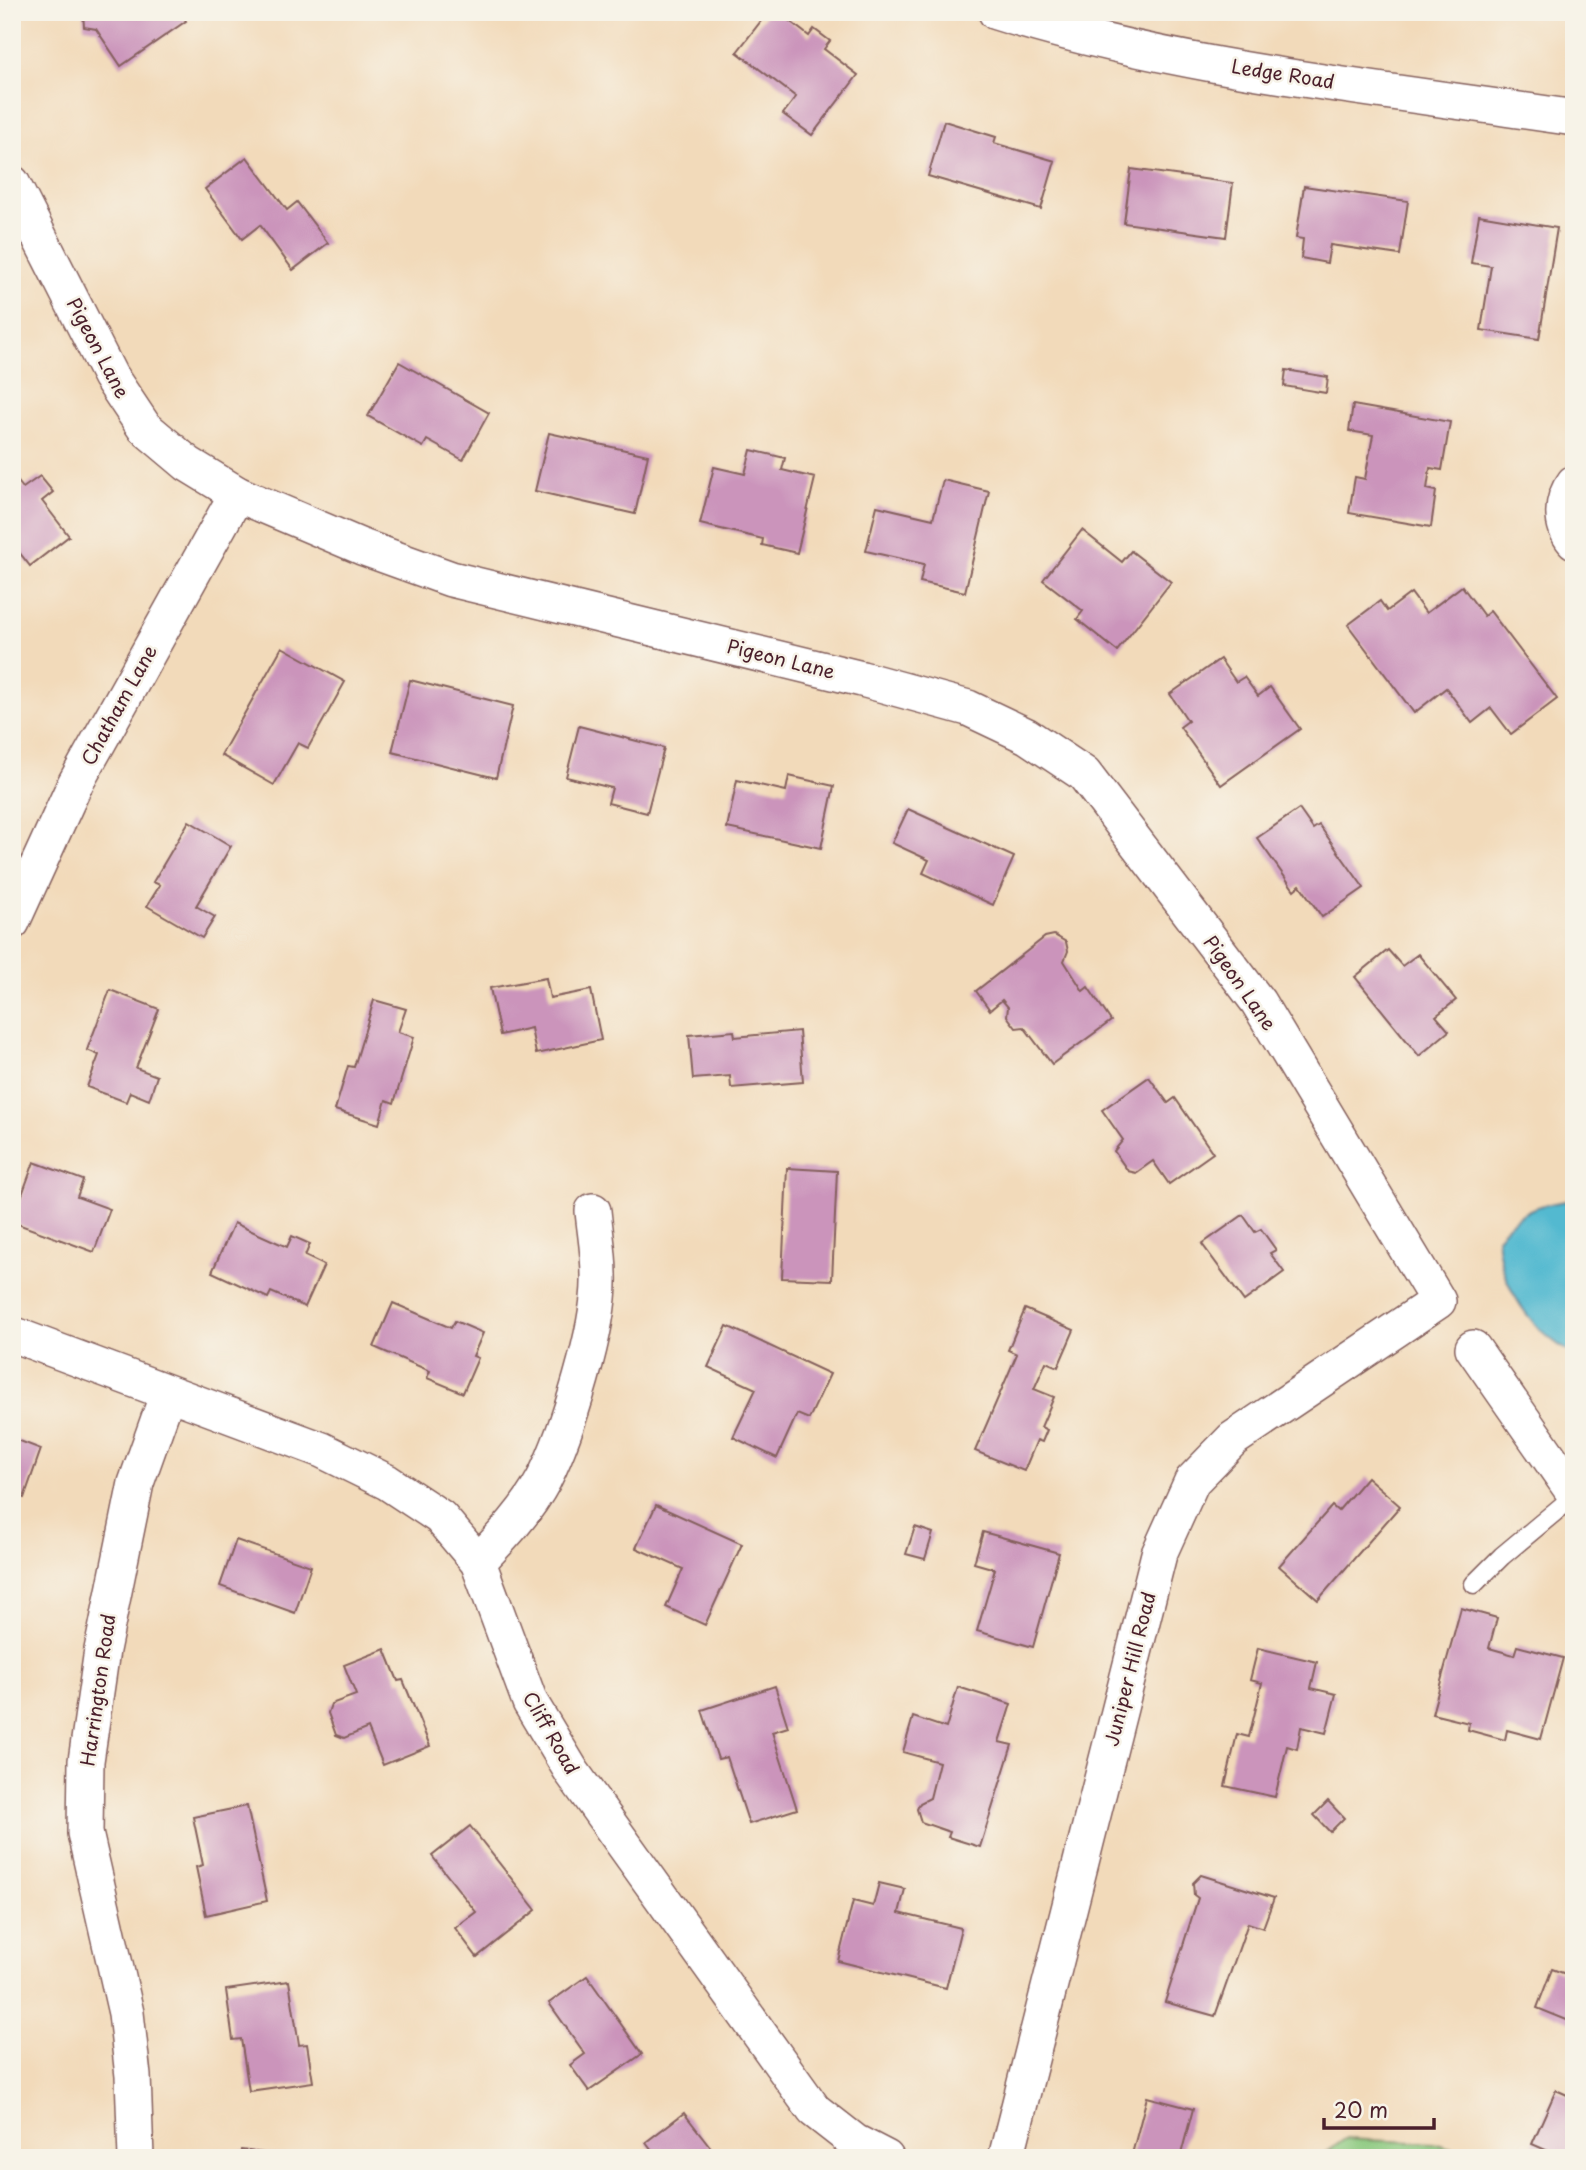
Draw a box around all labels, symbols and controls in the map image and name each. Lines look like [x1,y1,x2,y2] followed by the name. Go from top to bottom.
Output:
[1230,51,1337,95] street label: Ledge Road
[61,292,137,403] street label: Pigeon Lane
[724,631,838,685] street label: Pigeon Lane
[73,639,163,770] street label: Chatham Lane
[1198,929,1284,1036] street label: Pigeon Lane
[1096,1589,1162,1749] street label: Juniper Hill Road
[72,1612,122,1768] street label: Harrington Road
[517,1686,587,1779] street label: Cliff Road
[1324,2086,1434,2130] scale bar
[1334,2093,1388,2125] text: 20 m

